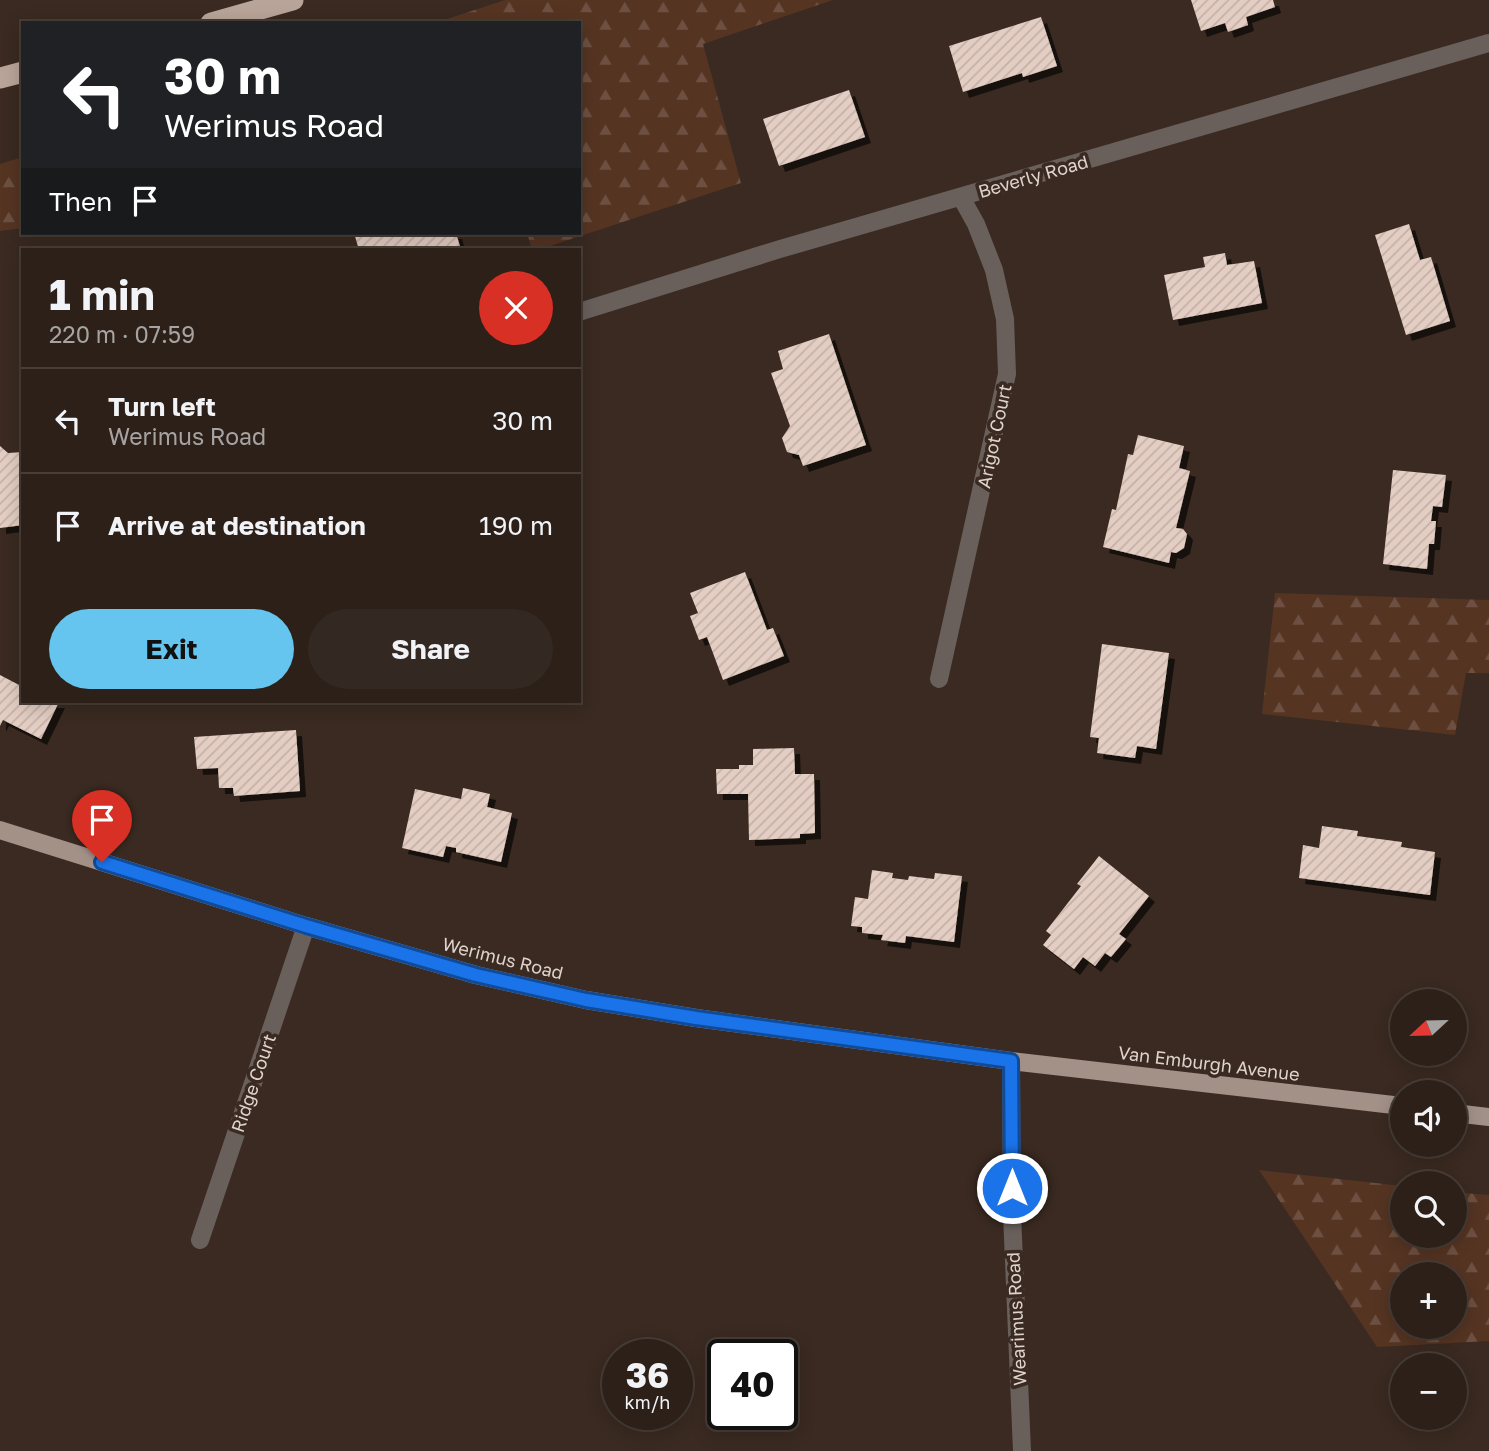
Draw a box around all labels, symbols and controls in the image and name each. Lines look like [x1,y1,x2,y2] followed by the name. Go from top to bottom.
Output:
[164,46,281,105] text: 30 m
[49,49,140,140] icon: left
[164,106,384,144] text: Werimus Road
[975,150,1091,202] street label: Beverly Road
[126,182,164,220] icon: arrive
[49,186,112,217] text: Then
[49,269,155,319] text: 1 min
[479,271,553,345] button: close
[49,320,195,348] text: 220 m · 07:59
[972,382,1016,490] street label: Arigot Court
[108,391,216,422] text: Turn left
[49,402,87,440] icon: left
[492,405,553,436] text: 30 m
[108,422,266,450] text: Werimus Road
[49,507,87,545] icon: arrive
[108,510,366,541] text: Arrive at destination
[479,510,553,541] text: 190 m
[49,609,294,689] button: Exit
[308,609,553,689] button: Share
[72,790,132,862] pin
[83,801,121,839] icon: arrive
[440,932,566,984] street label: Werimus Road
[1390,989,1466,1066] north arrow
[1390,989,1467,1430] map controls
[226,1031,280,1135] street label: Ridge Court
[1117,1041,1301,1085] street label: Van Emburgh Avenue
[1390,1080,1467,1157] button: sound
[975,1151,1049,1225] position arrow
[1390,1171,1467,1248] button: search
[1002,1252,1030,1386] street label: Wearimus Road
[1390,1262,1467,1339] button: +
[707,1339,798,1430] speed limit sign: 40
[1390,1353,1467,1430] button: −
[626,1354,669,1396] text: 36
[625,1391,670,1413] text: km/h

